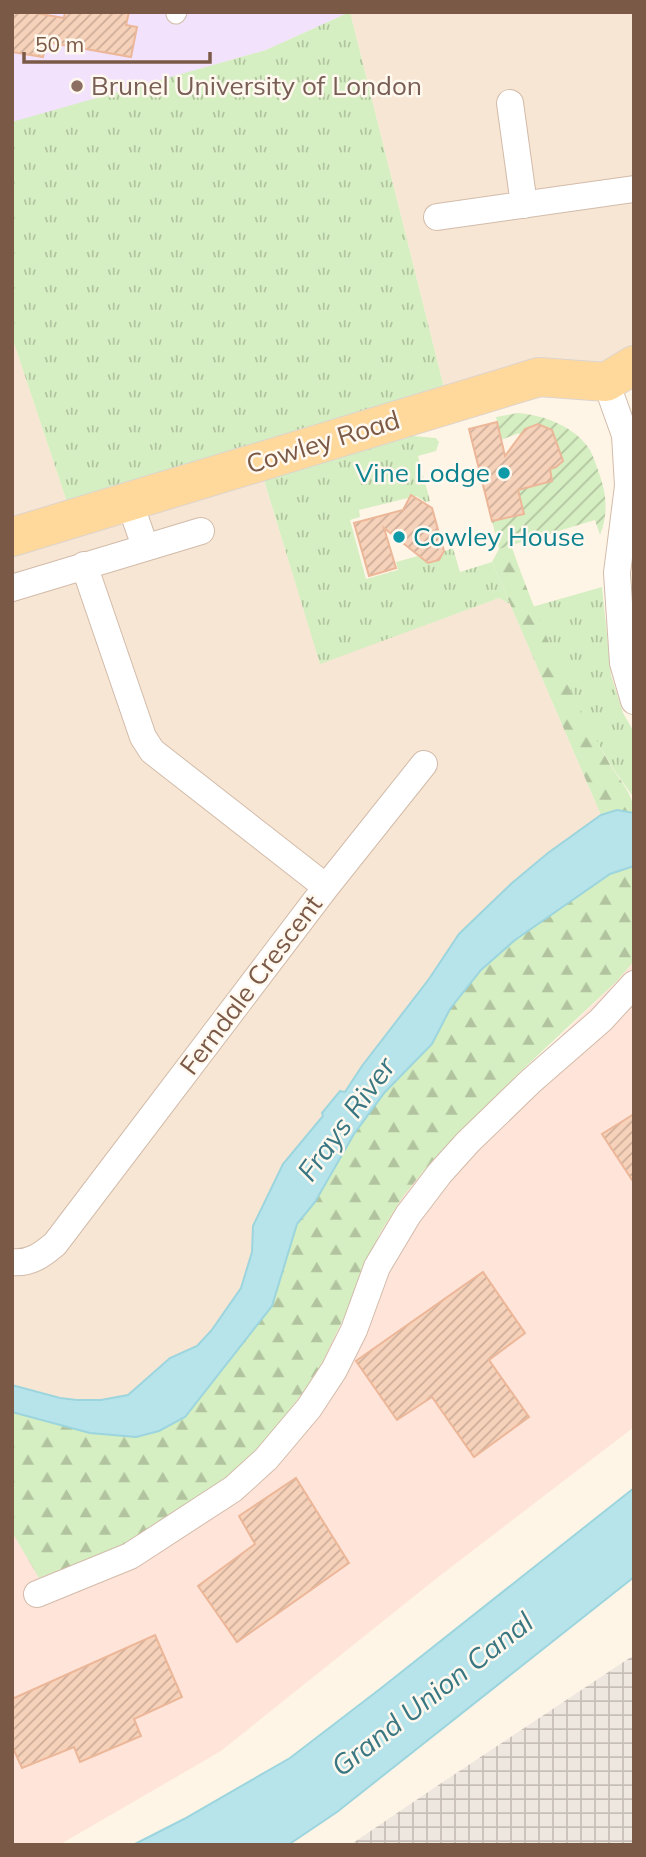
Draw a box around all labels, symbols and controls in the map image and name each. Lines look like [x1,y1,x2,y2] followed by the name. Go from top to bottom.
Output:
[24,21,210,65] scale bar
[35,31,84,57] text: 50 m
[91,69,422,102] place label: Brunel University of London
[69,78,85,94] marker: Brunel University of London
[242,403,404,480] street label: Cowley Road
[355,456,490,489] place label: Vine Lodge
[496,465,512,481] marker: Vine Lodge
[413,520,585,553] place label: Cowley House
[391,529,407,545] marker: Cowley House
[172,888,329,1081] street label: Ferndale Crescent
[289,1049,403,1187] water label: Frays River
[324,1604,540,1783] water label: Grand Union Canal

